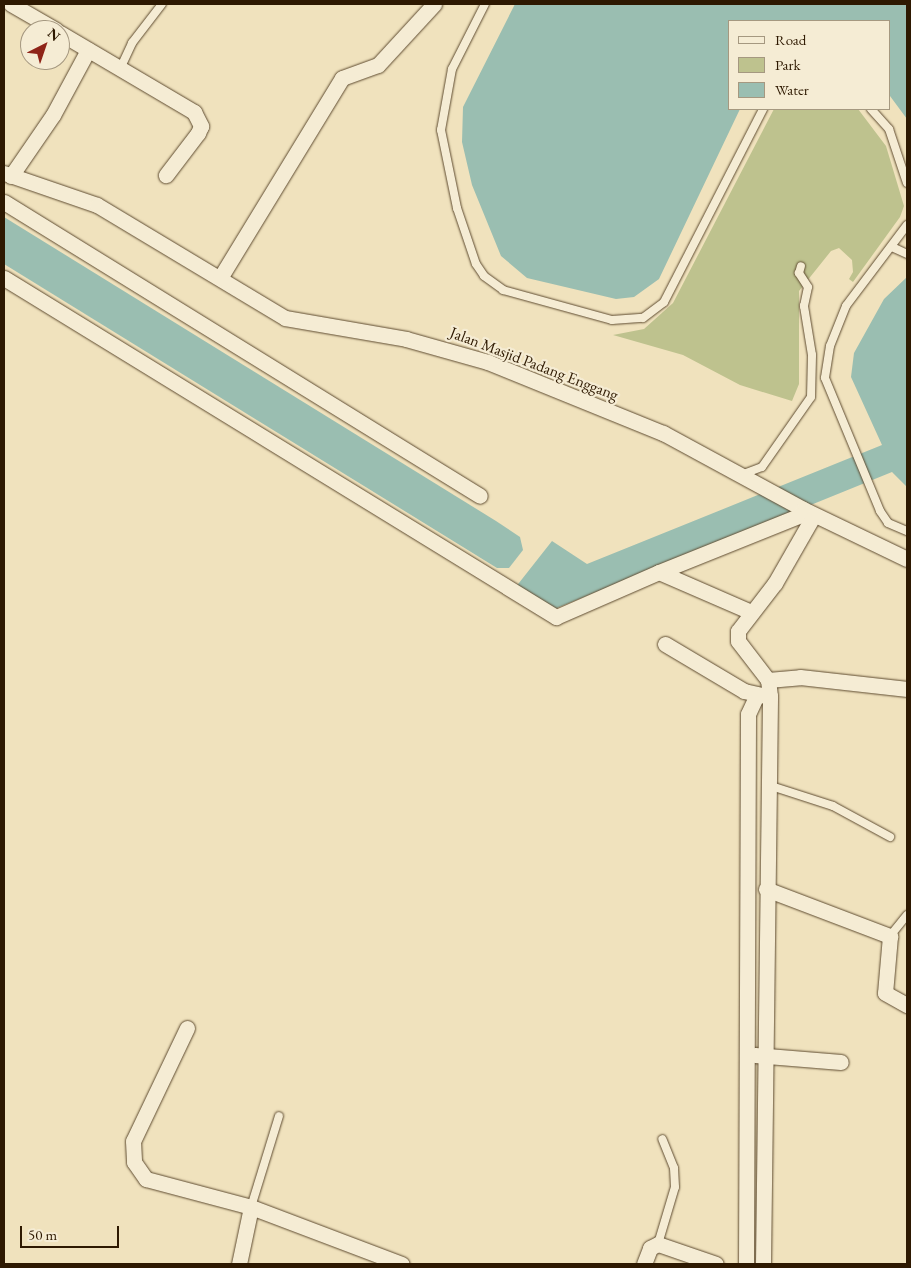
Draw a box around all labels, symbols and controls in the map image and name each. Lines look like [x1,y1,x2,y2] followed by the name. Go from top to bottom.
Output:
[20,20,70,70] north arrow
[728,20,891,110] legend
[44,24,64,45] text: N
[775,30,806,49] text: Road
[775,55,801,74] text: Park
[775,80,809,99] text: Water
[447,323,621,405] street label: Jalan Masjid Padang Enggang
[22,1216,121,1248] scale bar
[28,1225,57,1244] text: 50 m

